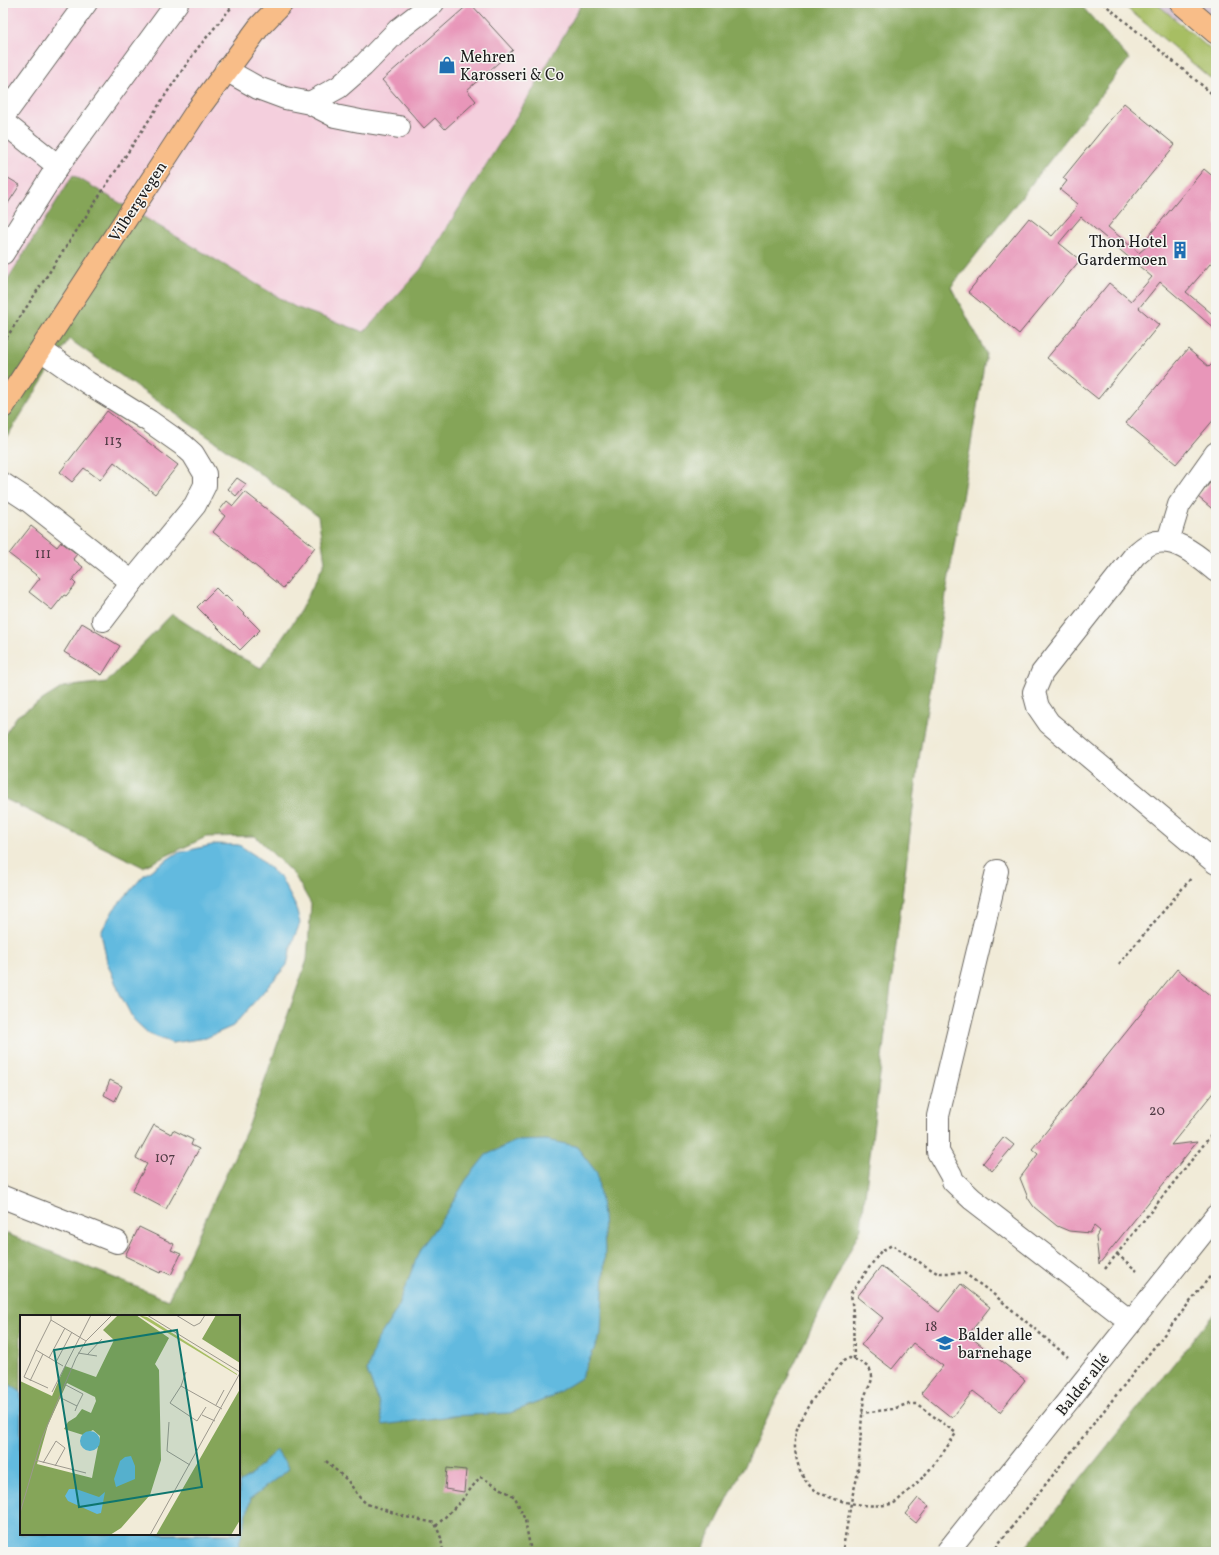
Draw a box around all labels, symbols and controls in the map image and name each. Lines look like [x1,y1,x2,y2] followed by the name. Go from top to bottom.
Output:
[460,47,564,87] place label: Mehren Karosseri & Co
[437,55,457,75] shop icon: Mehren Karosseri & Co
[104,157,173,247] street label: Vilbergvegen
[1078,232,1167,272] place label: Thon Hotel Gardermoen
[1170,240,1190,260] building icon: Thon Hotel Gardermoen
[104,432,122,451] house number: 113
[35,545,51,564] house number: 111
[1149,1102,1165,1121] house number: 20
[155,1149,176,1168] house number: 107
[20,1315,240,1535] inset map
[925,1318,937,1337] house number: 18
[958,1325,1032,1365] place label: Balder alle barnehage
[935,1333,955,1353] school or university icon: Balder alle barnehage
[1052,1349,1116,1421] street label: Balder allé

